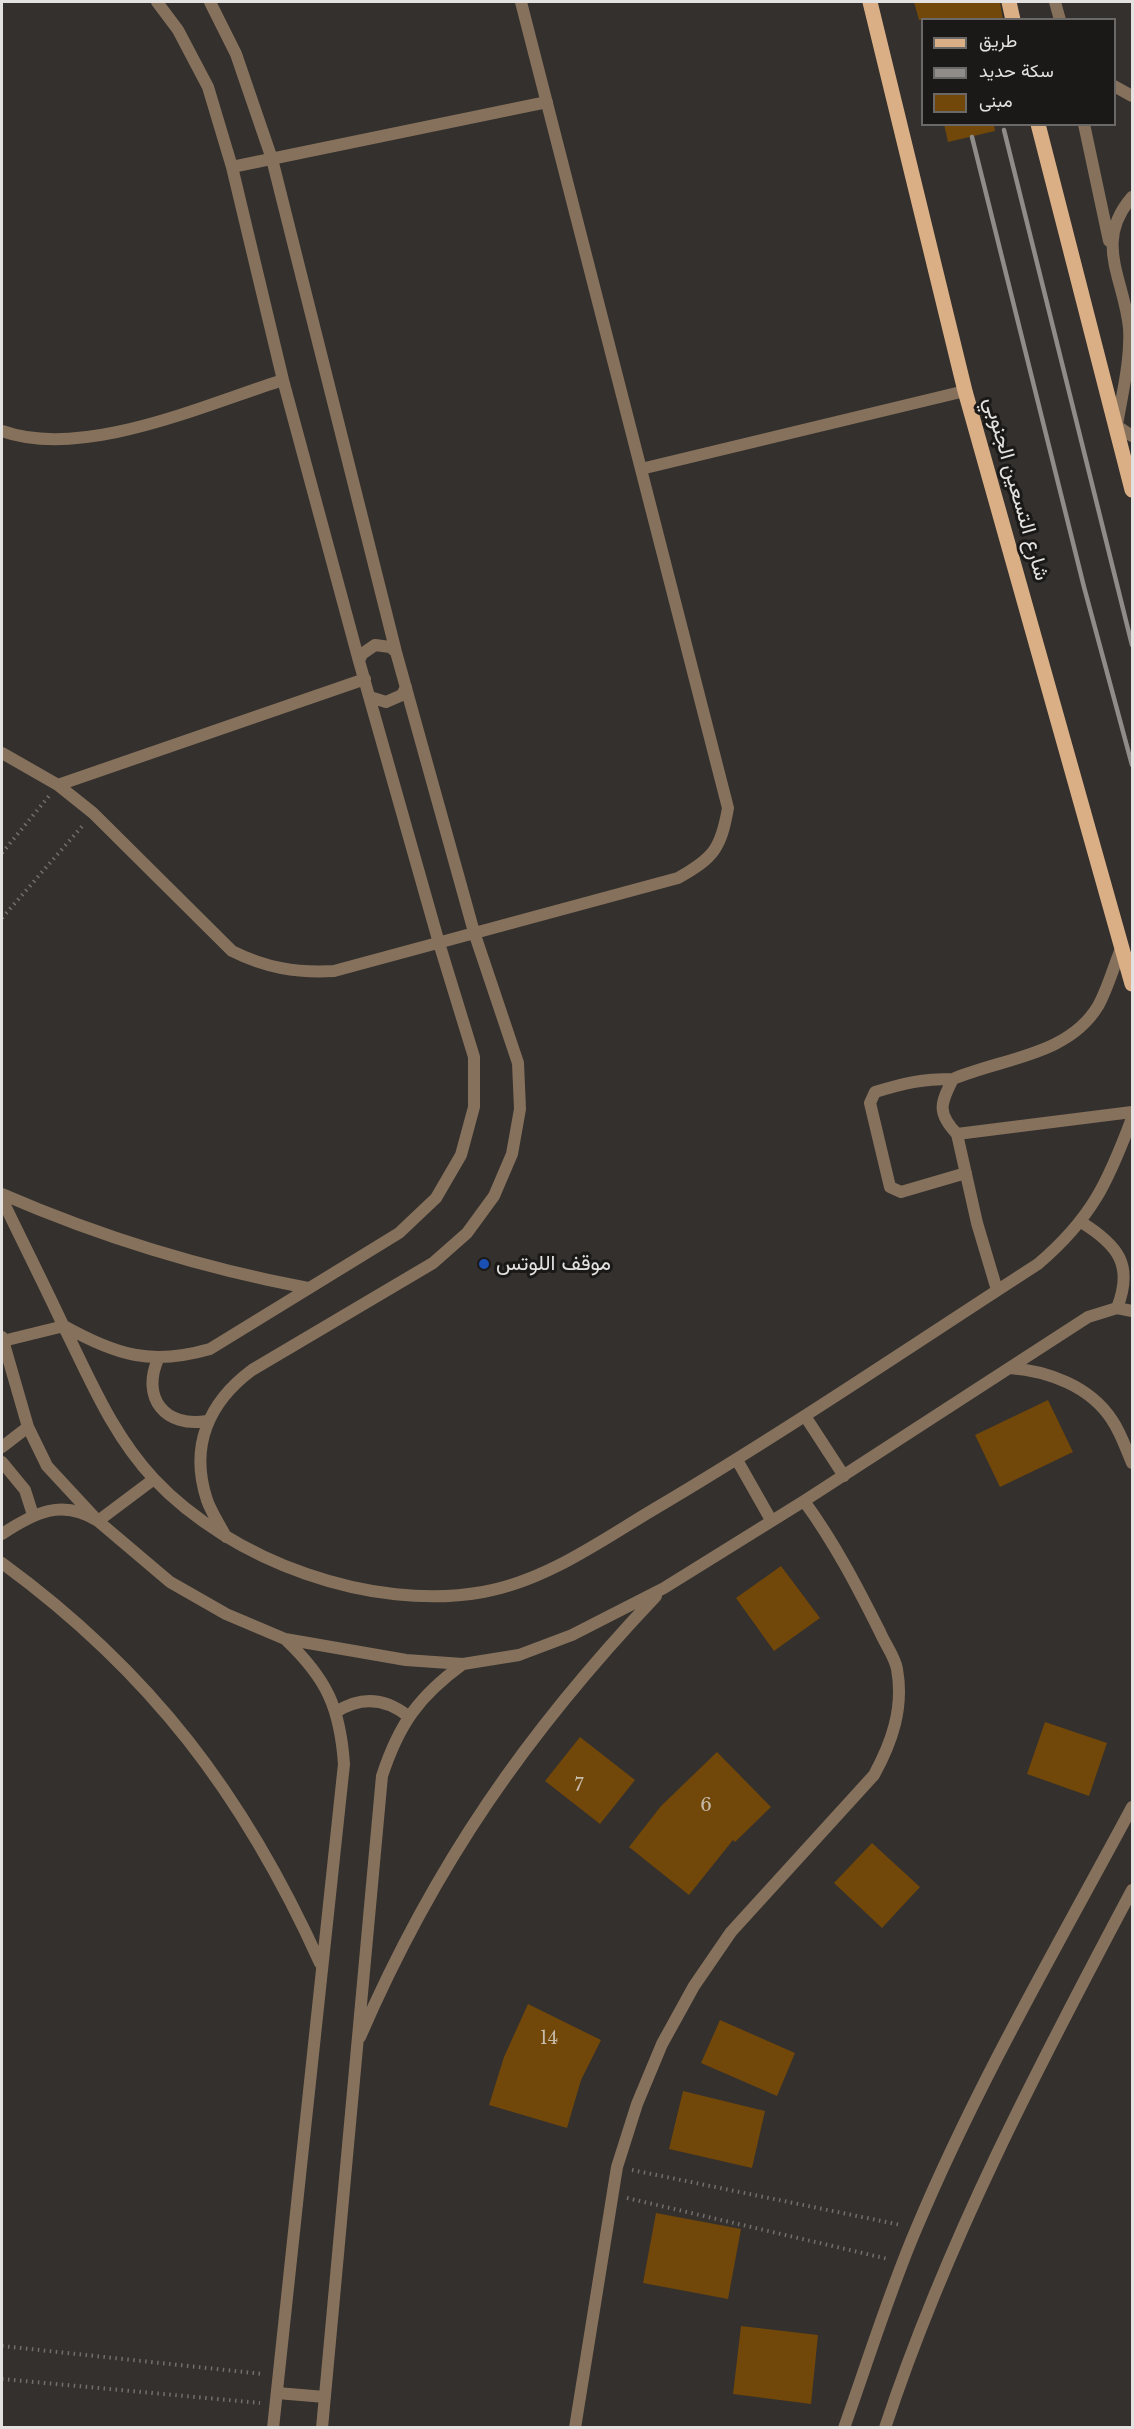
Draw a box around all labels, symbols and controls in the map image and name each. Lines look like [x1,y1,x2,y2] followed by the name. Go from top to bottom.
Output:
[921,18,1116,126] legend
[979,30,1017,52] text: طريق
[979,60,1054,82] text: سكة حديد
[979,90,1013,112] text: مبنى
[978,395,1054,583] street label: شارع التسعين الجنوبي
[496,1251,611,1277] place label: موقف اللوتس
[477,1257,491,1271] marker: موقف اللوتس
[574,1775,584,1797] house number: 7
[700,1795,712,1817] house number: 6
[540,2028,558,2050] house number: 14

